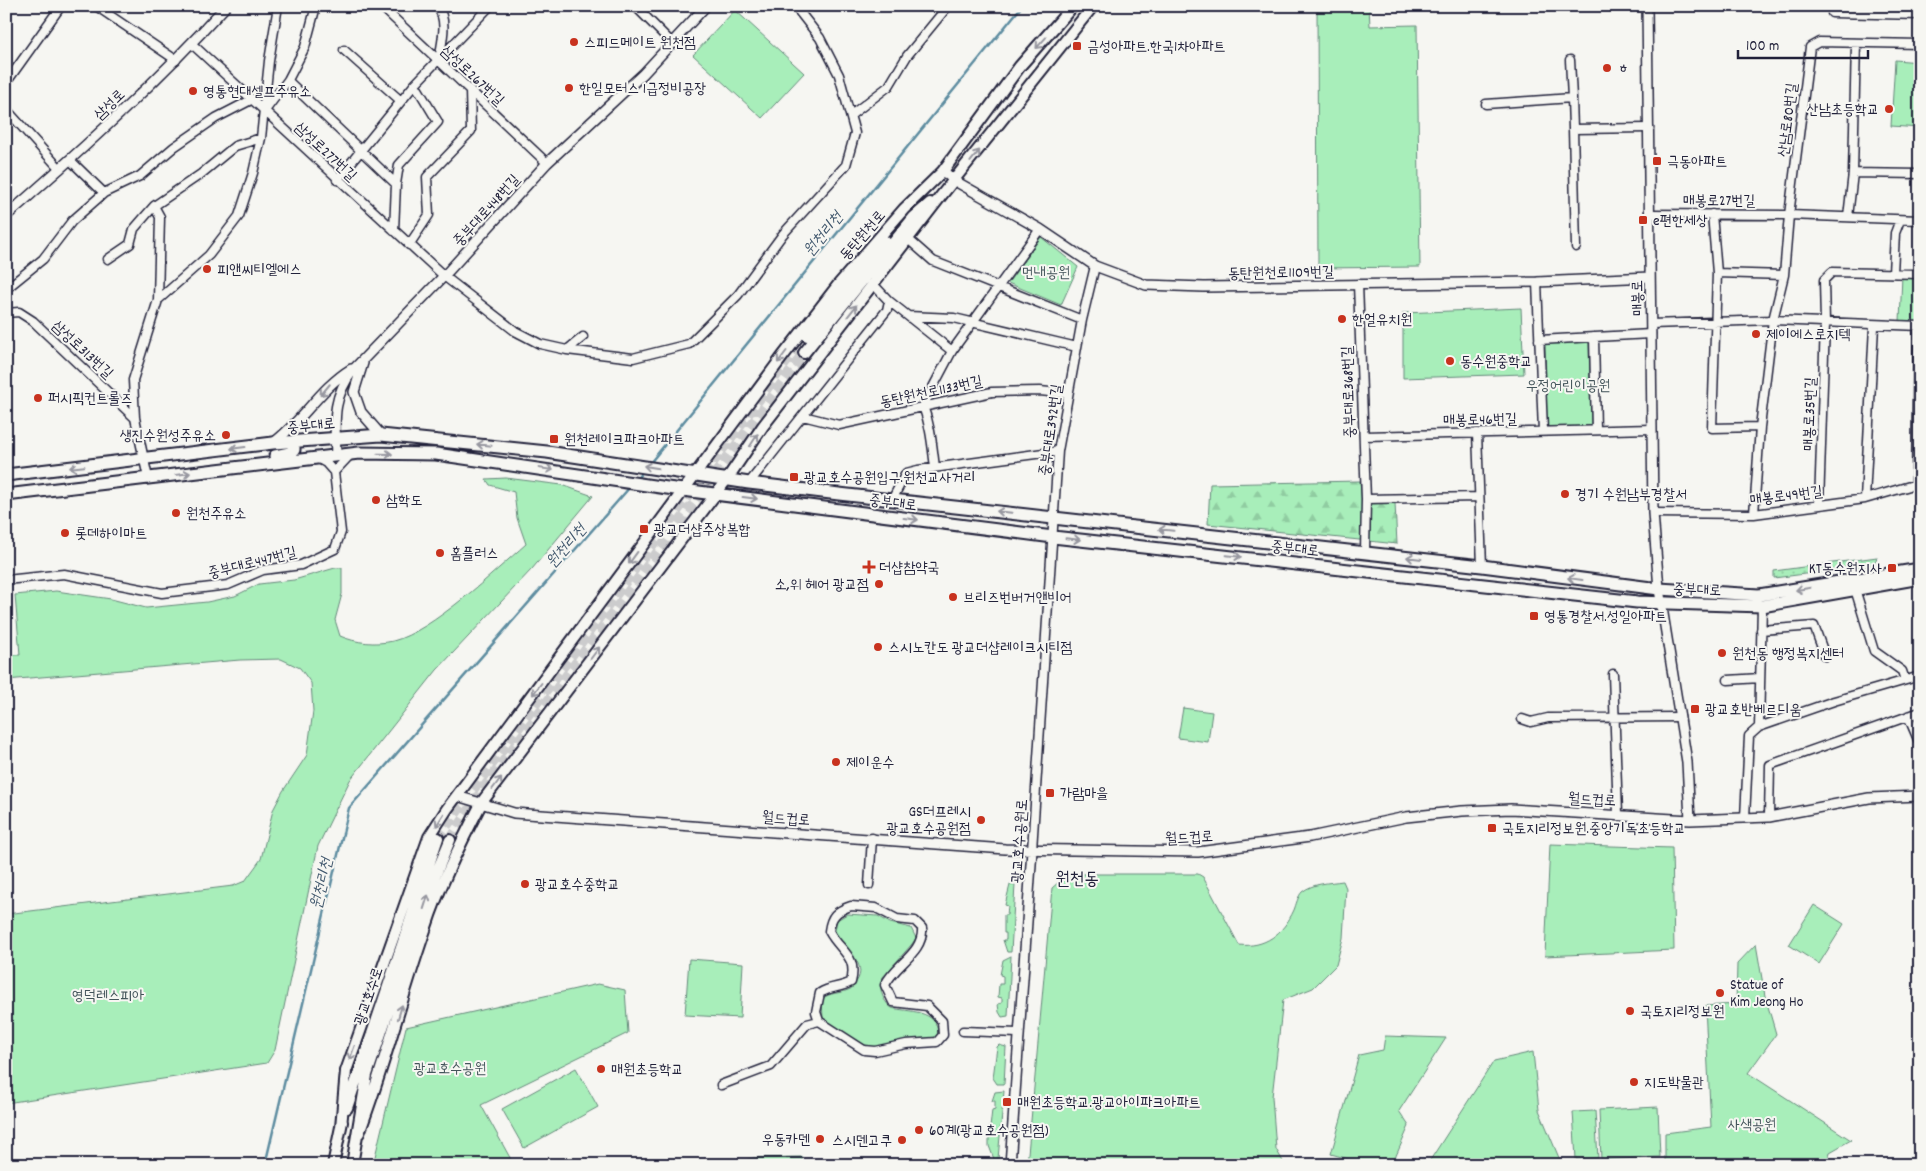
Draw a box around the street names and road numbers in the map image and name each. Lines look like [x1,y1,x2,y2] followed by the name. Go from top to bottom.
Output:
[435,41,508,112] street label: 삼성로267번길
[1774,82,1804,159] street label: 산남로80번길
[90,85,131,126] street label: 삼성로
[288,118,361,187] street label: 삼성로277번길
[449,170,526,252] street label: 중부대로448번길
[1683,191,1755,213] street label: 매봉로27번길
[835,206,892,266] street label: 동탄원천로
[1228,262,1334,286] street label: 동탄원천로1109번길
[1628,280,1650,316] street label: 매봉로
[46,316,117,385] street label: 삼성로313번길
[1337,345,1363,439] street label: 중부대로368번길
[878,371,985,415] street label: 동탄원천로1133번길
[1799,377,1823,451] street label: 매봉로35번길
[1035,383,1069,478] street label: 중부대로392번길
[1443,409,1517,433] street label: 매봉로46번길
[286,414,336,440] street label: 중부대로
[1748,482,1824,512] street label: 매봉로49번길
[867,490,918,518] street label: 중부대로
[1270,537,1320,563] street label: 중부대로
[206,542,299,586] street label: 중부대로447번길
[1672,579,1721,603] street label: 중부대로
[1567,789,1617,813] street label: 월드컵로
[1007,798,1035,884] street label: 광교호수공원로
[761,807,811,833] street label: 월드컵로
[1164,827,1214,851] street label: 월드컵로
[350,965,390,1029] street label: 광교호수로

